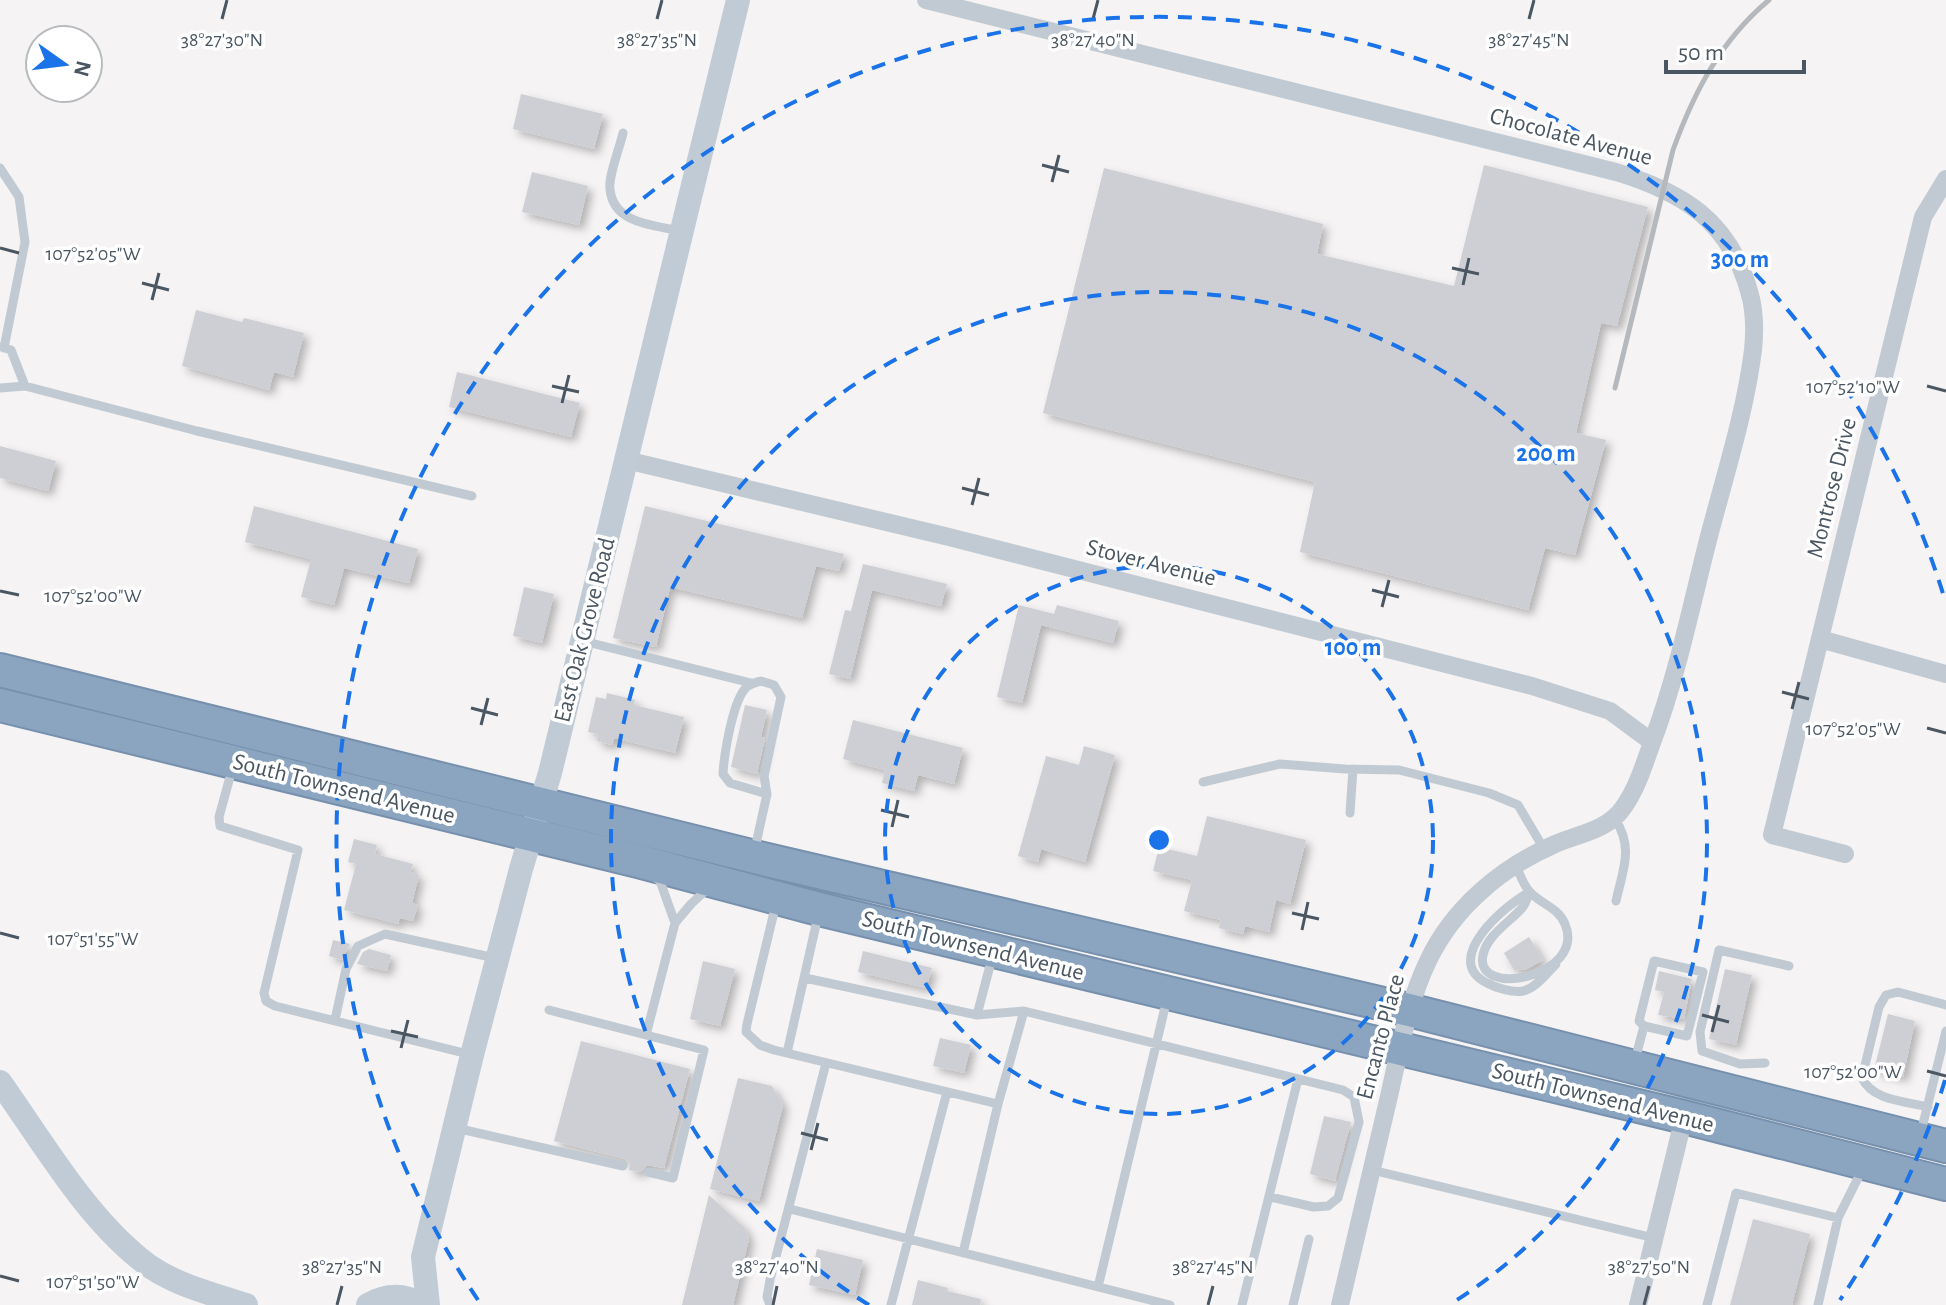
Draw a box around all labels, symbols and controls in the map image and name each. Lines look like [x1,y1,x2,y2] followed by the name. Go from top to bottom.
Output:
[24,24,104,104] north arrow
[1666,24,1804,74] scale bar
[181,30,263,50] text: 38°27'30"N
[617,30,697,50] text: 38°27'35"N
[1051,30,1135,50] text: 38°27'40"N
[1488,30,1570,50] text: 38°27'45"N
[1678,41,1724,65] text: 50 m
[70,59,95,79] text: N
[1487,104,1655,170] street label: Chocolate Avenue
[45,244,141,264] text: 107°52'05"W
[1711,248,1769,272] text: 300 m
[1806,377,1900,397] text: 107°52'10"W
[1803,416,1861,560] street label: Montrose Drive
[1516,442,1576,466] text: 200 m
[550,535,620,725] street label: East Oak Grove Road
[1084,535,1218,591] street label: Stover Avenue
[44,586,142,606] text: 107°52'00"W
[1325,636,1381,660] text: 100 m
[1805,719,1901,739] text: 107°52'05"W
[231,750,457,828] street label: South Townsend Avenue
[1145,826,1173,854] centre of rings
[860,907,1086,985] street label: South Townsend Avenue
[48,929,138,949] text: 107°51'55"W
[1353,972,1409,1102] street label: Encanto Place
[1490,1059,1716,1137] street label: South Townsend Avenue
[1804,1062,1902,1082] text: 107°52'00"W
[302,1257,382,1277] text: 38°27'35"N
[735,1257,819,1277] text: 38°27'40"N
[1172,1257,1254,1277] text: 38°27'45"N
[1608,1257,1690,1277] text: 38°27'50"N
[47,1272,140,1292] text: 107°51'50"W

